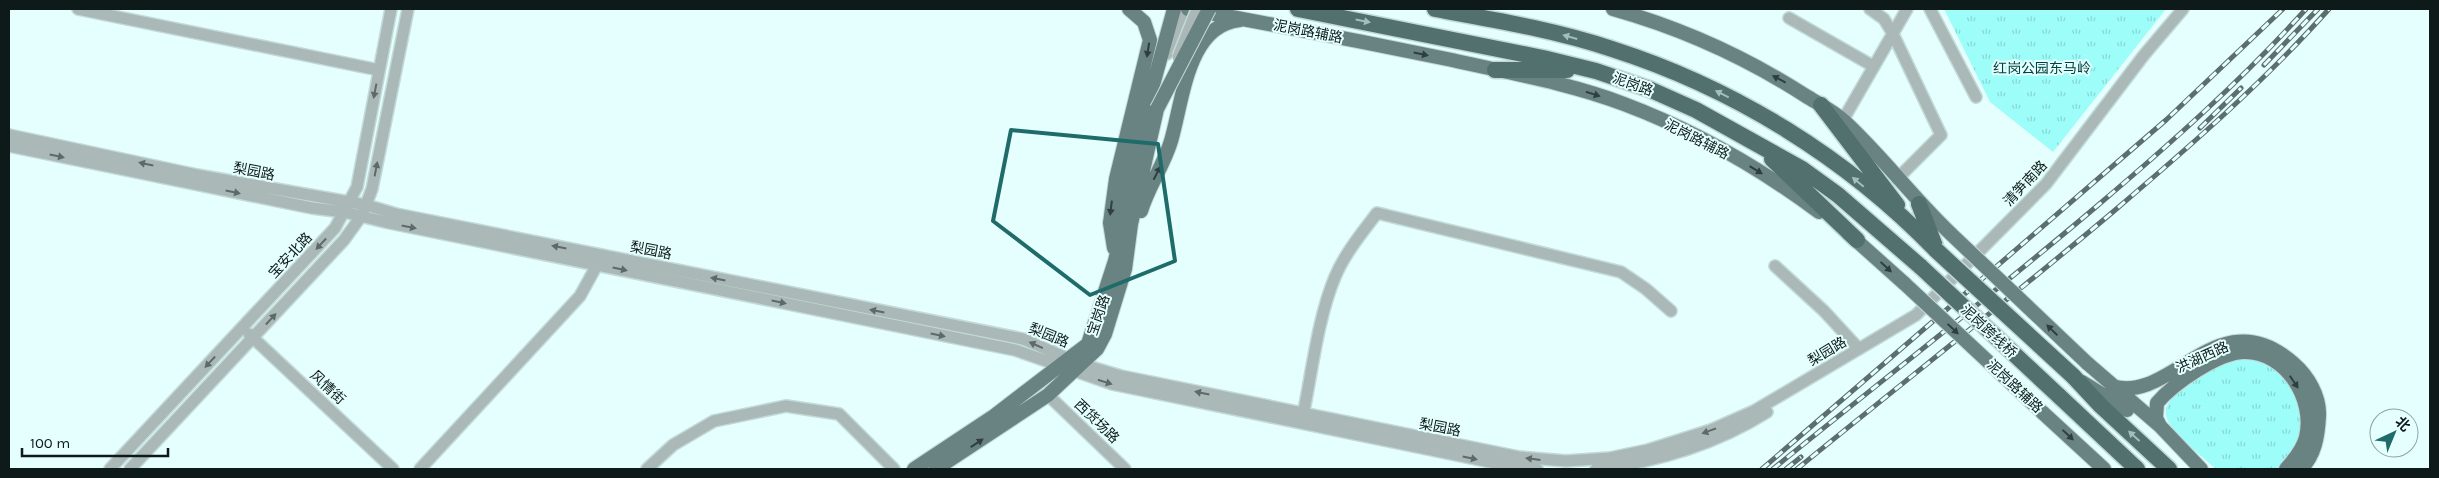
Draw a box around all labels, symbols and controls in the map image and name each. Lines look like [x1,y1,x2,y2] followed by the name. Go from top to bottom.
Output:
[1272,16,1344,47] street label: 泥岗路辅路
[1356,18,1372,26] one-way arrow
[1563,33,1578,41] one-way arrow
[1144,42,1152,58] one-way arrow
[1414,50,1429,58] one-way arrow
[1993,60,2091,77] park label: 红岗公园东马岭
[1610,69,1655,100] street label: 泥岗路
[1773,75,1786,84] one-way arrow
[371,83,379,99] one-way arrow
[1715,90,1729,98] one-way arrow
[1586,91,1601,99] one-way arrow
[1662,116,1732,163] street label: 泥岗路辅路
[49,152,65,160] one-way arrow
[2000,157,2051,210] street label: 清笋南路
[232,159,276,184] street label: 梨园路
[138,160,153,168] one-way arrow
[373,160,381,176] one-way arrow
[1750,165,1763,174] one-way arrow
[1153,166,1161,180] one-way arrow
[1852,176,1865,187] one-way arrow
[225,188,240,196] one-way arrow
[1107,200,1115,216] one-way arrow
[402,223,418,231] one-way arrow
[265,229,316,282] street label: 宝安北路
[315,238,327,250] one-way arrow
[629,238,673,263] street label: 梨园路
[550,242,566,250] one-way arrow
[1880,261,1892,273] one-way arrow
[612,266,628,274] one-way arrow
[710,274,726,282] one-way arrow
[1084,293,1113,338] street label: 宝岗路
[771,298,787,306] one-way arrow
[1957,301,2020,361] street label: 泥岗跨线桥
[869,306,885,314] one-way arrow
[266,312,277,325] one-way arrow
[1026,320,1071,351] street label: 梨园路
[1947,323,1959,335] one-way arrow
[2046,324,2058,336] one-way arrow
[931,331,947,339] one-way arrow
[1805,333,1850,370] street label: 梨园路
[2173,338,2231,377] street label: 洪湖西路
[1029,340,1043,348] one-way arrow
[204,356,216,368] one-way arrow
[1983,356,2046,416] street label: 泥岗路辅路
[307,367,349,408] street label: 风情街
[2290,375,2299,389] one-way arrow
[1098,378,1113,386] one-way arrow
[1195,389,1210,397] one-way arrow
[1071,396,1123,447] street label: 西货场路
[2369,408,2419,458] north arrow
[2392,413,2414,435] text: 北
[1418,415,1462,440] street label: 梨园路
[22,426,169,458] scale bar
[1701,427,1716,435] one-way arrow
[2061,429,2073,441] one-way arrow
[2128,430,2140,442] one-way arrow
[30,434,70,452] text: 100 m
[970,438,983,447] one-way arrow
[1462,454,1478,462] one-way arrow
[1525,455,1541,463] one-way arrow

